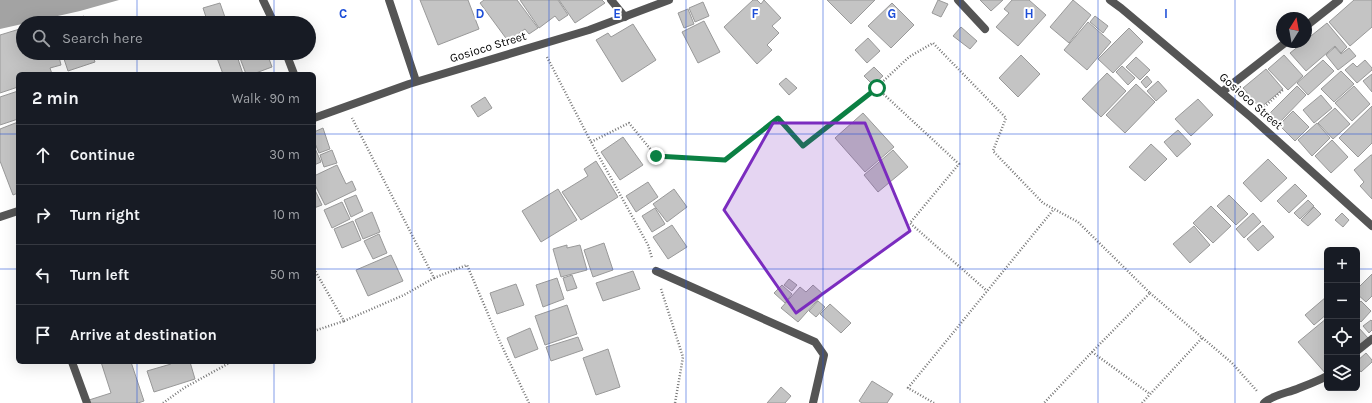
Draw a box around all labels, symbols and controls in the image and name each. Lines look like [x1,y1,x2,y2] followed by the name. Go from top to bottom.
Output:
[339,6,347,21] text: C
[476,6,485,21] text: D
[613,6,621,21] text: E
[751,6,759,21] text: F
[888,6,896,21] text: G
[1024,6,1034,21] text: H
[1164,6,1168,21] text: I
[1276,12,1312,48] north arrow
[16,16,316,60] search box
[30,27,52,49] icon: search
[62,29,143,47] text: Search here
[448,29,528,65] street label: Gosioco Street
[1216,70,1286,133] street label: Gosioco Street
[868,79,886,97] route start
[32,88,79,108] text: 2 min
[232,91,300,106] text: Walk · 90 m
[32,144,54,166] icon: ahead
[70,146,135,164] text: Continue
[269,147,300,162] text: 30 m
[647,147,665,165] route end
[32,204,54,226] icon: right
[70,206,140,224] text: Turn right
[273,207,300,222] text: 10 m
[1324,247,1360,391] map controls
[1324,247,1360,283] button: +
[32,264,54,286] icon: left
[70,266,129,284] text: Turn left
[270,267,300,282] text: 50 m
[1324,283,1360,319] button: −
[1324,319,1360,355] button: locate
[32,324,54,346] icon: arrive
[70,326,217,344] text: Arrive at destination
[1324,355,1360,391] button: layers

